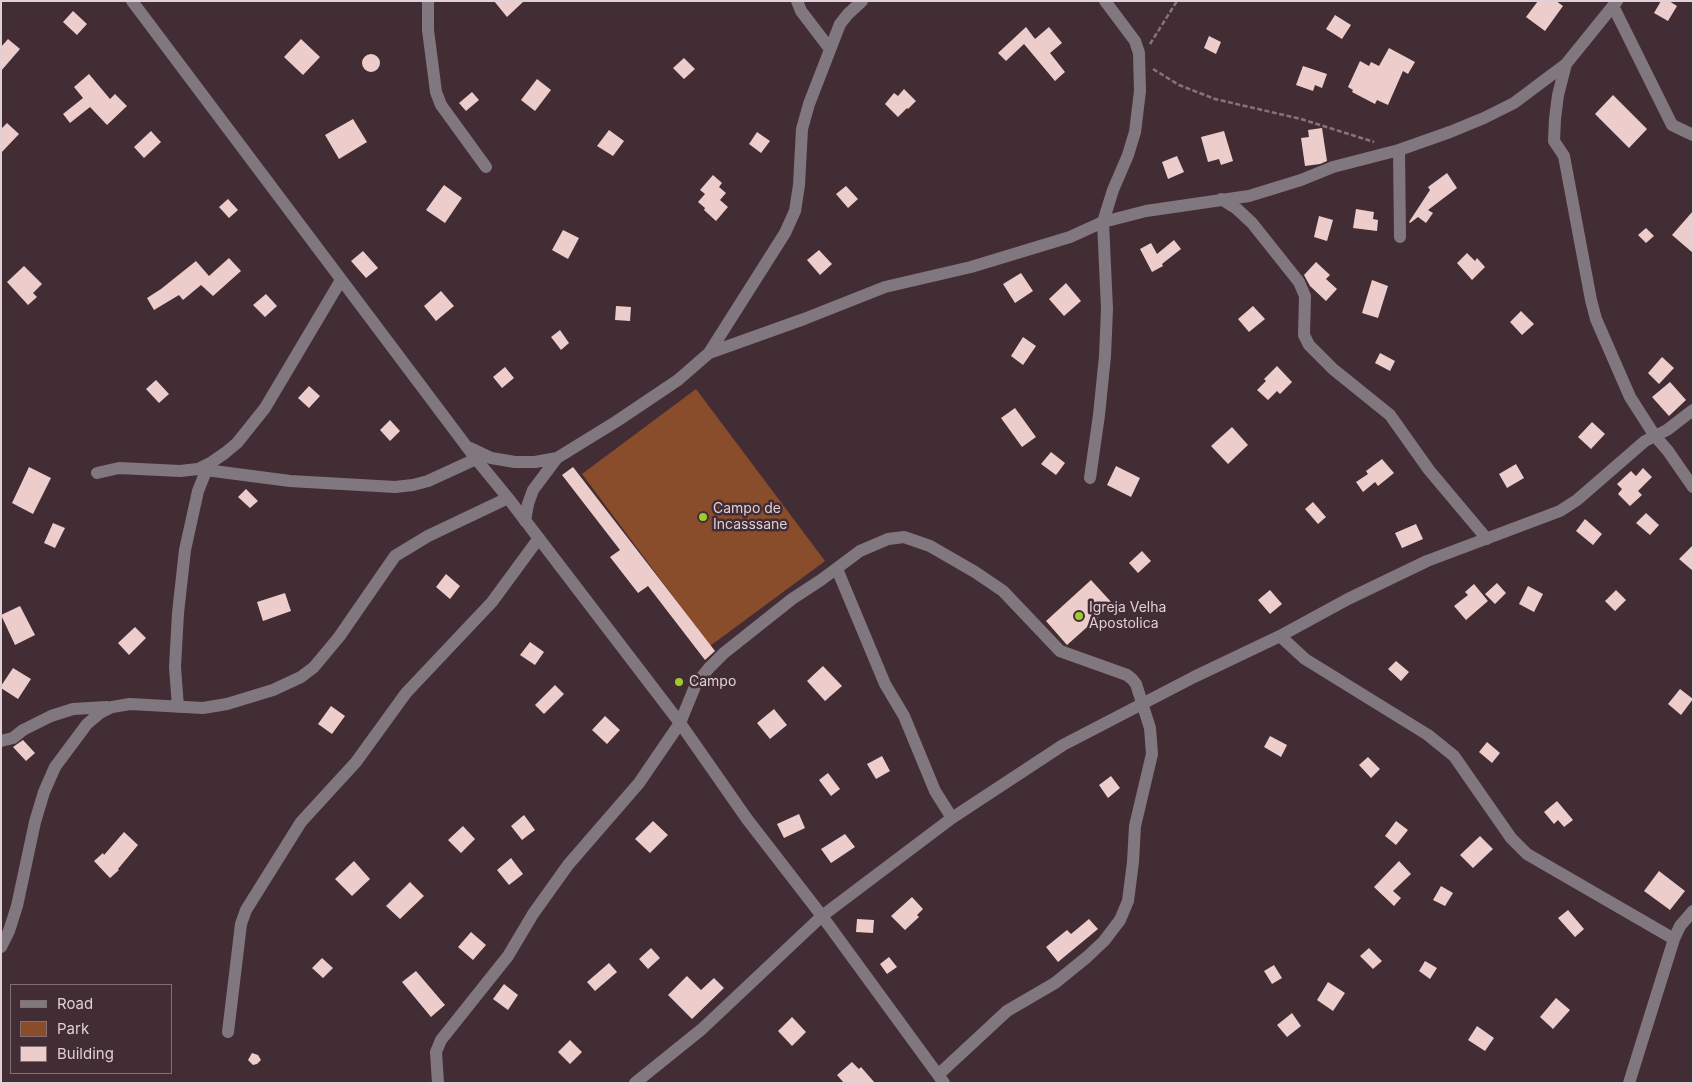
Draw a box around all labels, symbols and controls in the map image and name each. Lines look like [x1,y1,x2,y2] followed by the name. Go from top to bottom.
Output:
[713,501,787,534] place label: Campo de Incasssane
[697,511,709,523] marker: Campo de Incasssane
[1089,600,1166,632] place label: Igreja Velha Apostolica
[1073,610,1085,622] marker: Igreja Velha Apostolica
[689,674,736,690] place label: Campo
[673,676,685,688] marker: Campo
[10,984,172,1074] legend
[57,994,93,1013] text: Road
[57,1019,89,1038] text: Park
[57,1044,114,1063] text: Building

